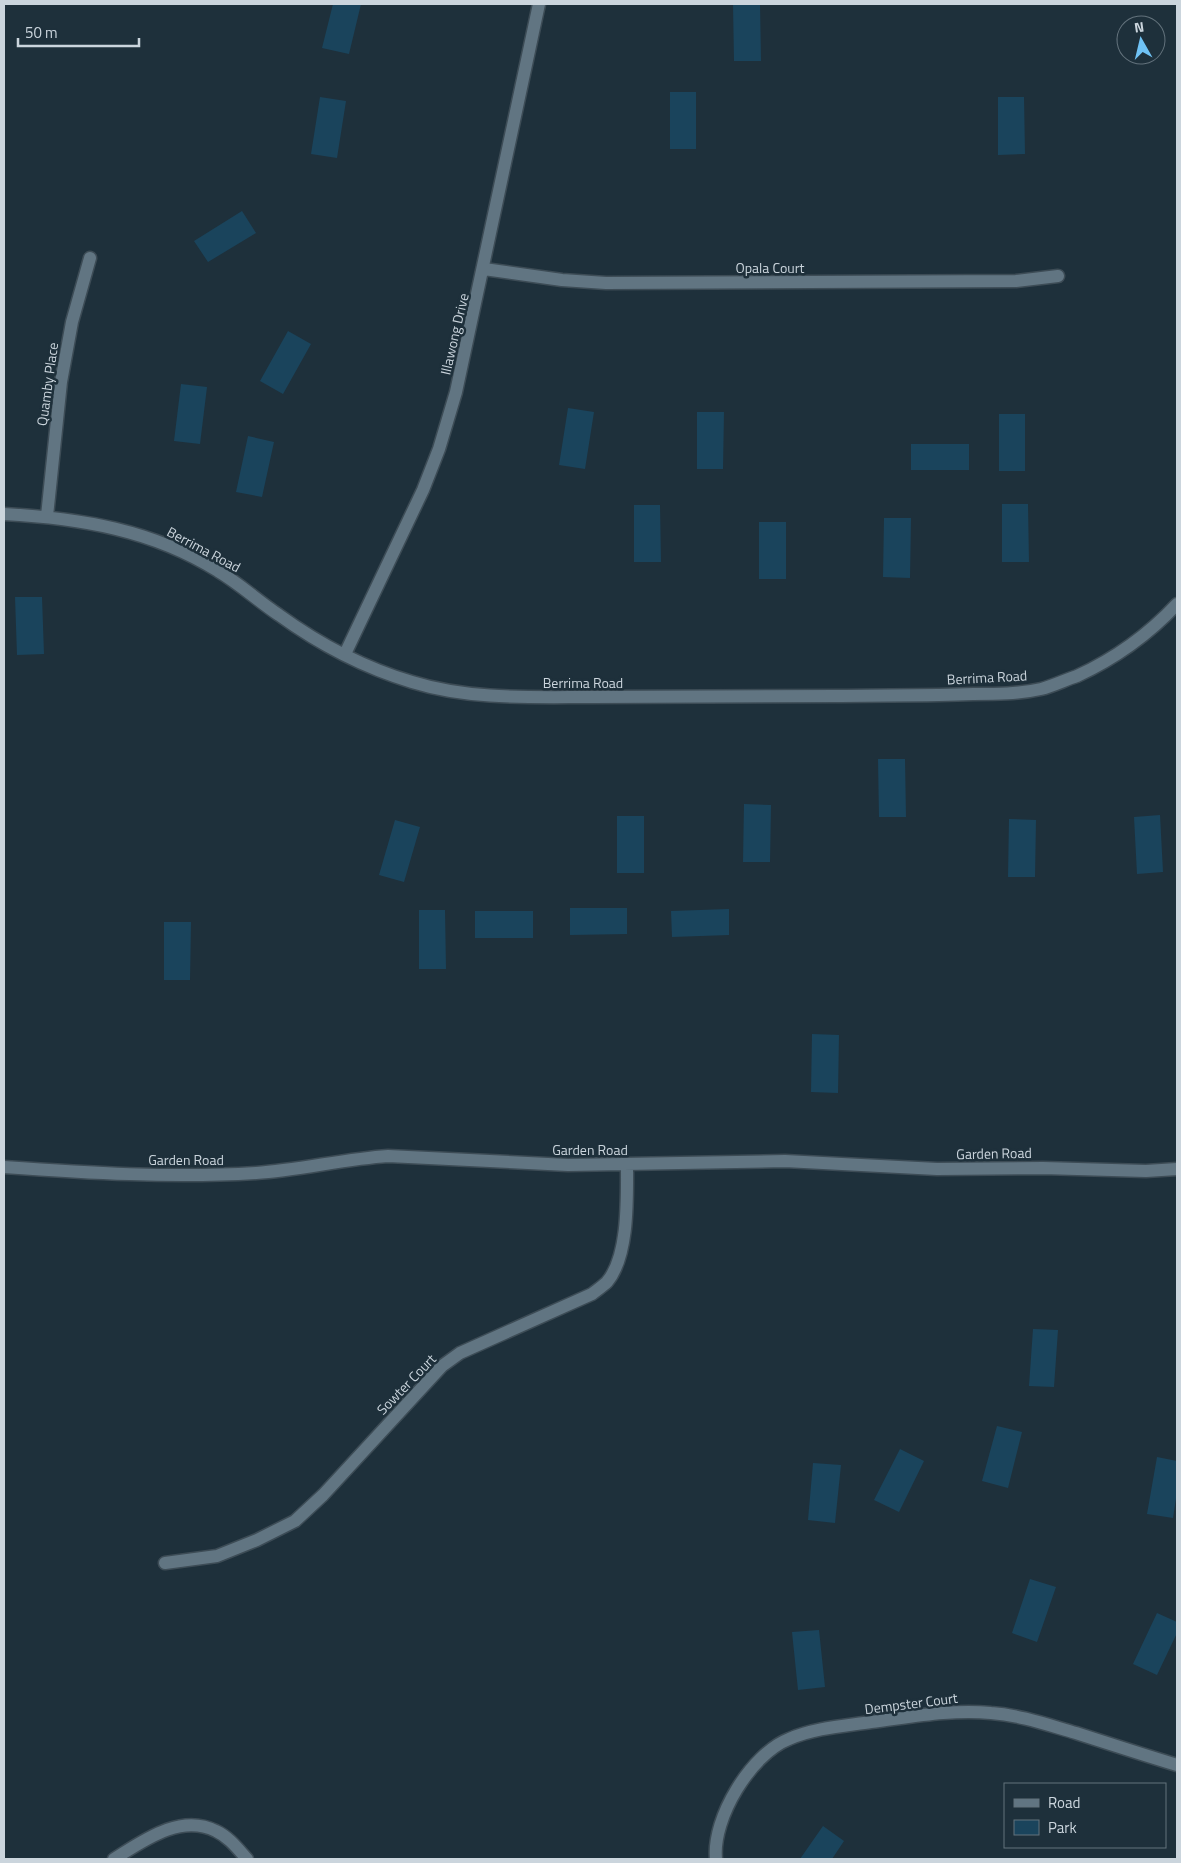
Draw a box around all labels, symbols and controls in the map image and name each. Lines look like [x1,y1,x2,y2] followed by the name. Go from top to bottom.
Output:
[18,15,139,47] scale bar
[1116,15,1166,65] north arrow
[1133,16,1145,38] text: N
[25,21,58,44] text: 50 m
[735,257,805,278] street label: Opala Court
[434,291,474,377] street label: Illawong Drive
[31,341,63,427] street label: Quamby Place
[164,521,244,577] street label: Berrima Road
[946,664,1028,690] street label: Berrima Road
[543,672,623,693] street label: Berrima Road
[552,1139,628,1160] street label: Garden Road
[956,1142,1032,1164] street label: Garden Road
[148,1149,224,1170] street label: Garden Road
[372,1349,441,1419] street label: Sowter Court
[863,1687,959,1719] street label: Dempster Court
[1004,1783,1166,1848] legend
[1048,1791,1080,1814] text: Road
[1048,1816,1077,1839] text: Park

